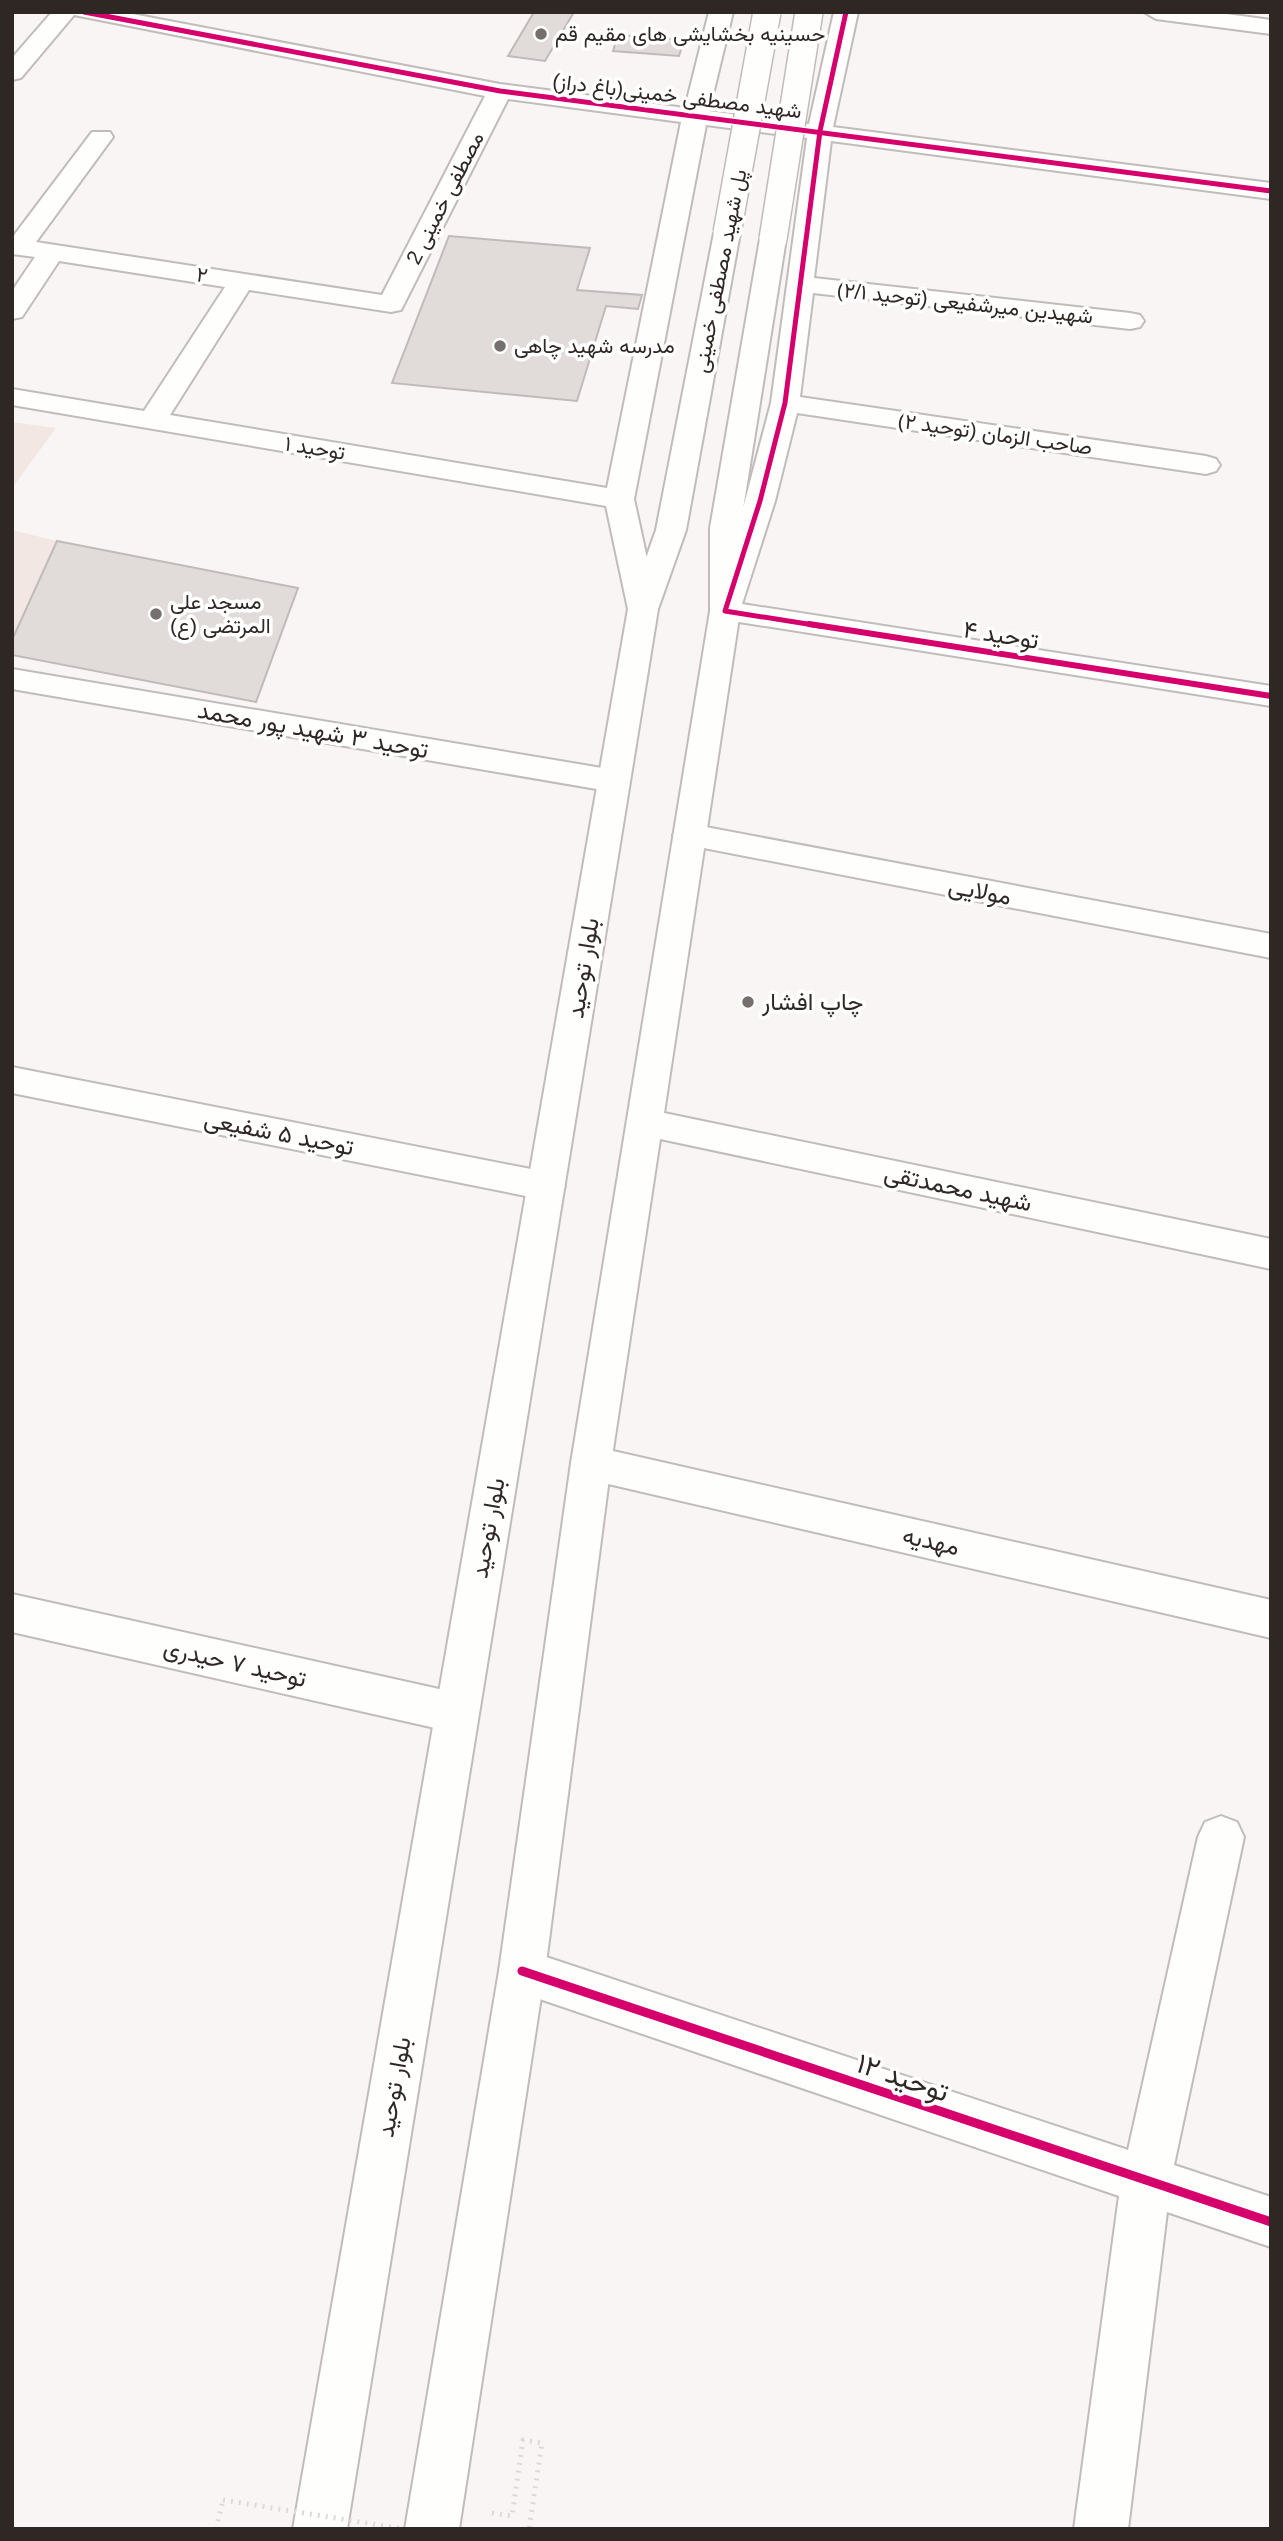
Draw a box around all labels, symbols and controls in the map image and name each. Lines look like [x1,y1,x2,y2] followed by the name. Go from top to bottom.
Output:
[555,22,825,48] place label: حسینیه بخشایشی های مقیم قم
[533,26,549,42] marker: حسینیه بخشایشی های مقیم قم
[551,69,803,125] street label: شهید مصطفی خمینی(باغ دراز)
[401,128,489,268] street label: مصطفی خمینی 2
[689,167,753,375] street label: پل شهید مصطفی خمینی
[195,262,209,287] street label: ۲
[836,278,1094,329] street label: شهیدین میرشفیعی (توحید ۲/۱)
[514,334,675,360] place label: مدرسه شهید چاهی
[492,338,508,354] marker: مدرسه شهید چاهی
[896,408,1094,461] street label: صاحب الزمان (توحید ۲)
[283,431,347,466] street label: توحید ۱
[170,590,271,640] place label: مسجد علی المرتضی (ع)
[148,606,164,622] marker: مسجد علی المرتضی (ع)
[961,615,1041,656] street label: توحید ۴
[195,696,431,766] street label: توحید ۳ شهيد پور محمد
[946,871,1014,912] street label: مولایی
[561,916,606,1020] street label: بلوار توحید
[761,988,863,1018] place label: چاپ افشار
[740,994,756,1010] marker: چاپ افشار
[202,1105,356,1162] street label: توحید ۵ شفیعی
[881,1159,1034,1218] street label: شهید محمدتقی
[465,1476,512,1581] street label: بلوار توحید
[900,1521,962,1562] street label: مهدیه
[161,1633,309,1694] street label: توحید ۷ حیدری
[371,2035,418,2140] street label: بلوار توحید
[852,2047,953,2110] street label: توحید ۱۲

